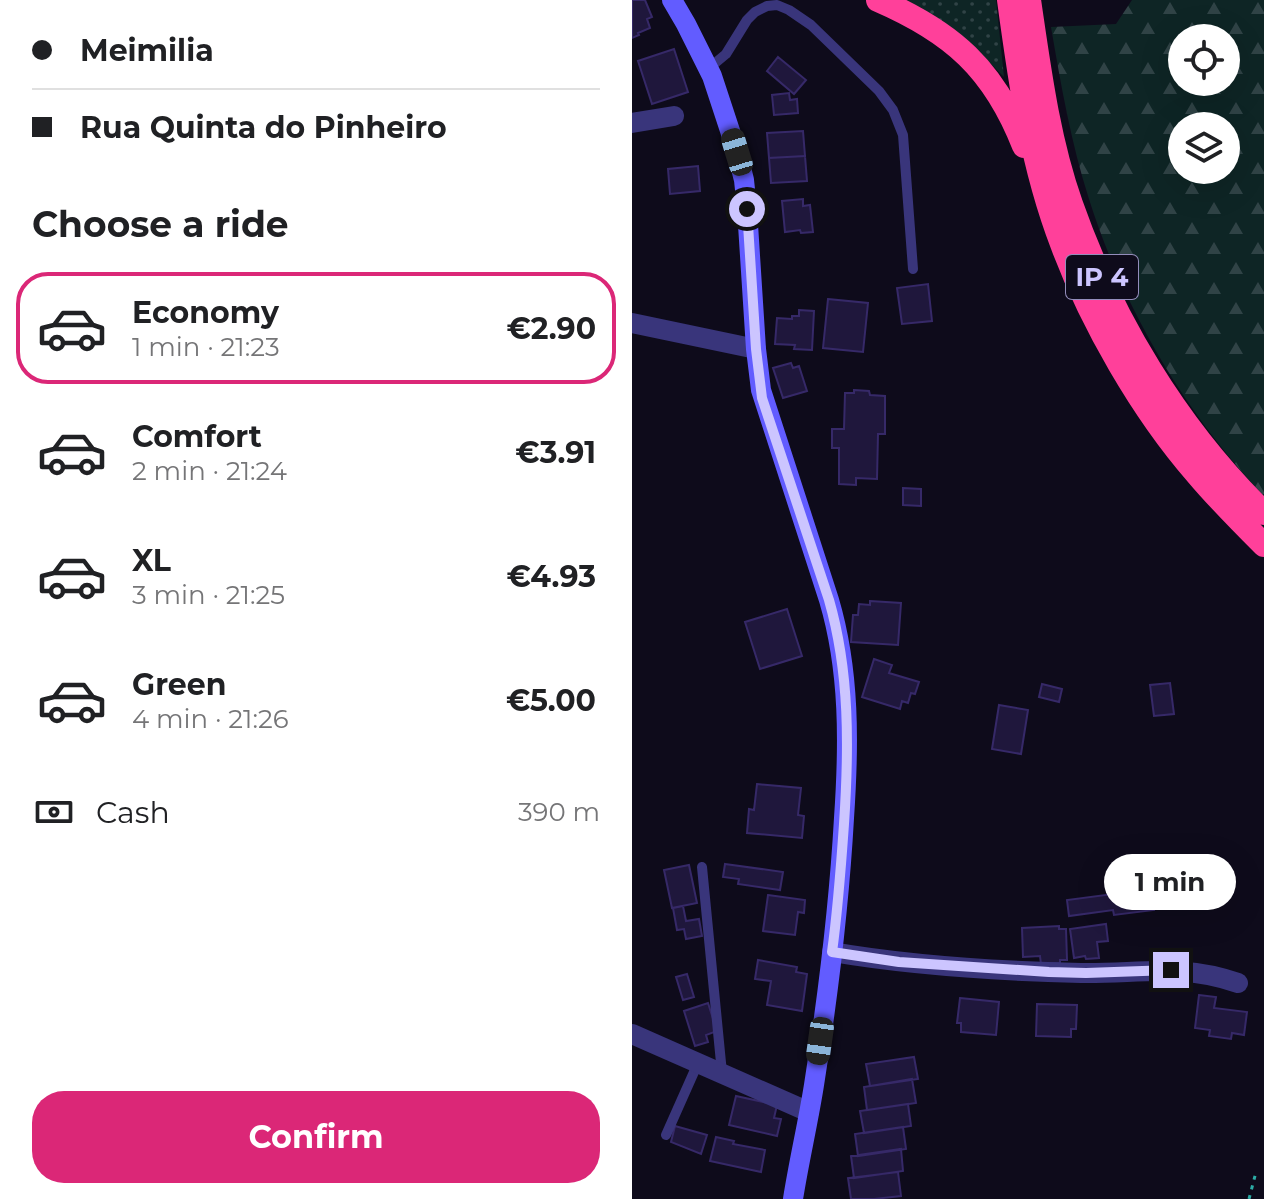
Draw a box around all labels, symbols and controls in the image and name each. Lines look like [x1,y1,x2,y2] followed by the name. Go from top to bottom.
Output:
[1168,24,1240,184] map controls
[1168,24,1240,96] button: locate
[80,32,214,69] text: Meimilia
[80,109,447,146] text: Rua Quinta do Pinheiro
[1168,112,1240,184] button: layers
[719,126,755,178] car
[729,191,765,227] route start
[32,202,289,246] text: Choose a ride
[1066,255,1138,299] road number: IP 4
[36,292,108,364] icon: car
[132,294,279,331] text: Economy
[506,310,596,347] text: €2.90
[132,331,280,363] text: 1 min · 21:23
[36,416,108,488] icon: car
[132,418,262,455] text: Comfort
[515,434,596,471] text: €3.91
[132,455,287,487] text: 2 min · 21:24
[36,540,108,612] icon: car
[132,542,171,579] text: XL
[506,558,596,595] text: €4.93
[132,579,285,611] text: 3 min · 21:25
[36,664,108,736] icon: car
[132,666,226,703] text: Green
[506,682,596,719] text: €5.00
[132,703,289,735] text: 4 min · 21:26
[32,790,76,834] icon: cash
[96,794,170,831] text: Cash
[518,796,600,828] text: 390 m
[1105,854,1237,910] callout: 1 min
[1135,866,1205,898] text: 1 min
[1153,952,1189,988] route end
[805,1016,835,1066] car
[32,1091,600,1183] button: Confirm

